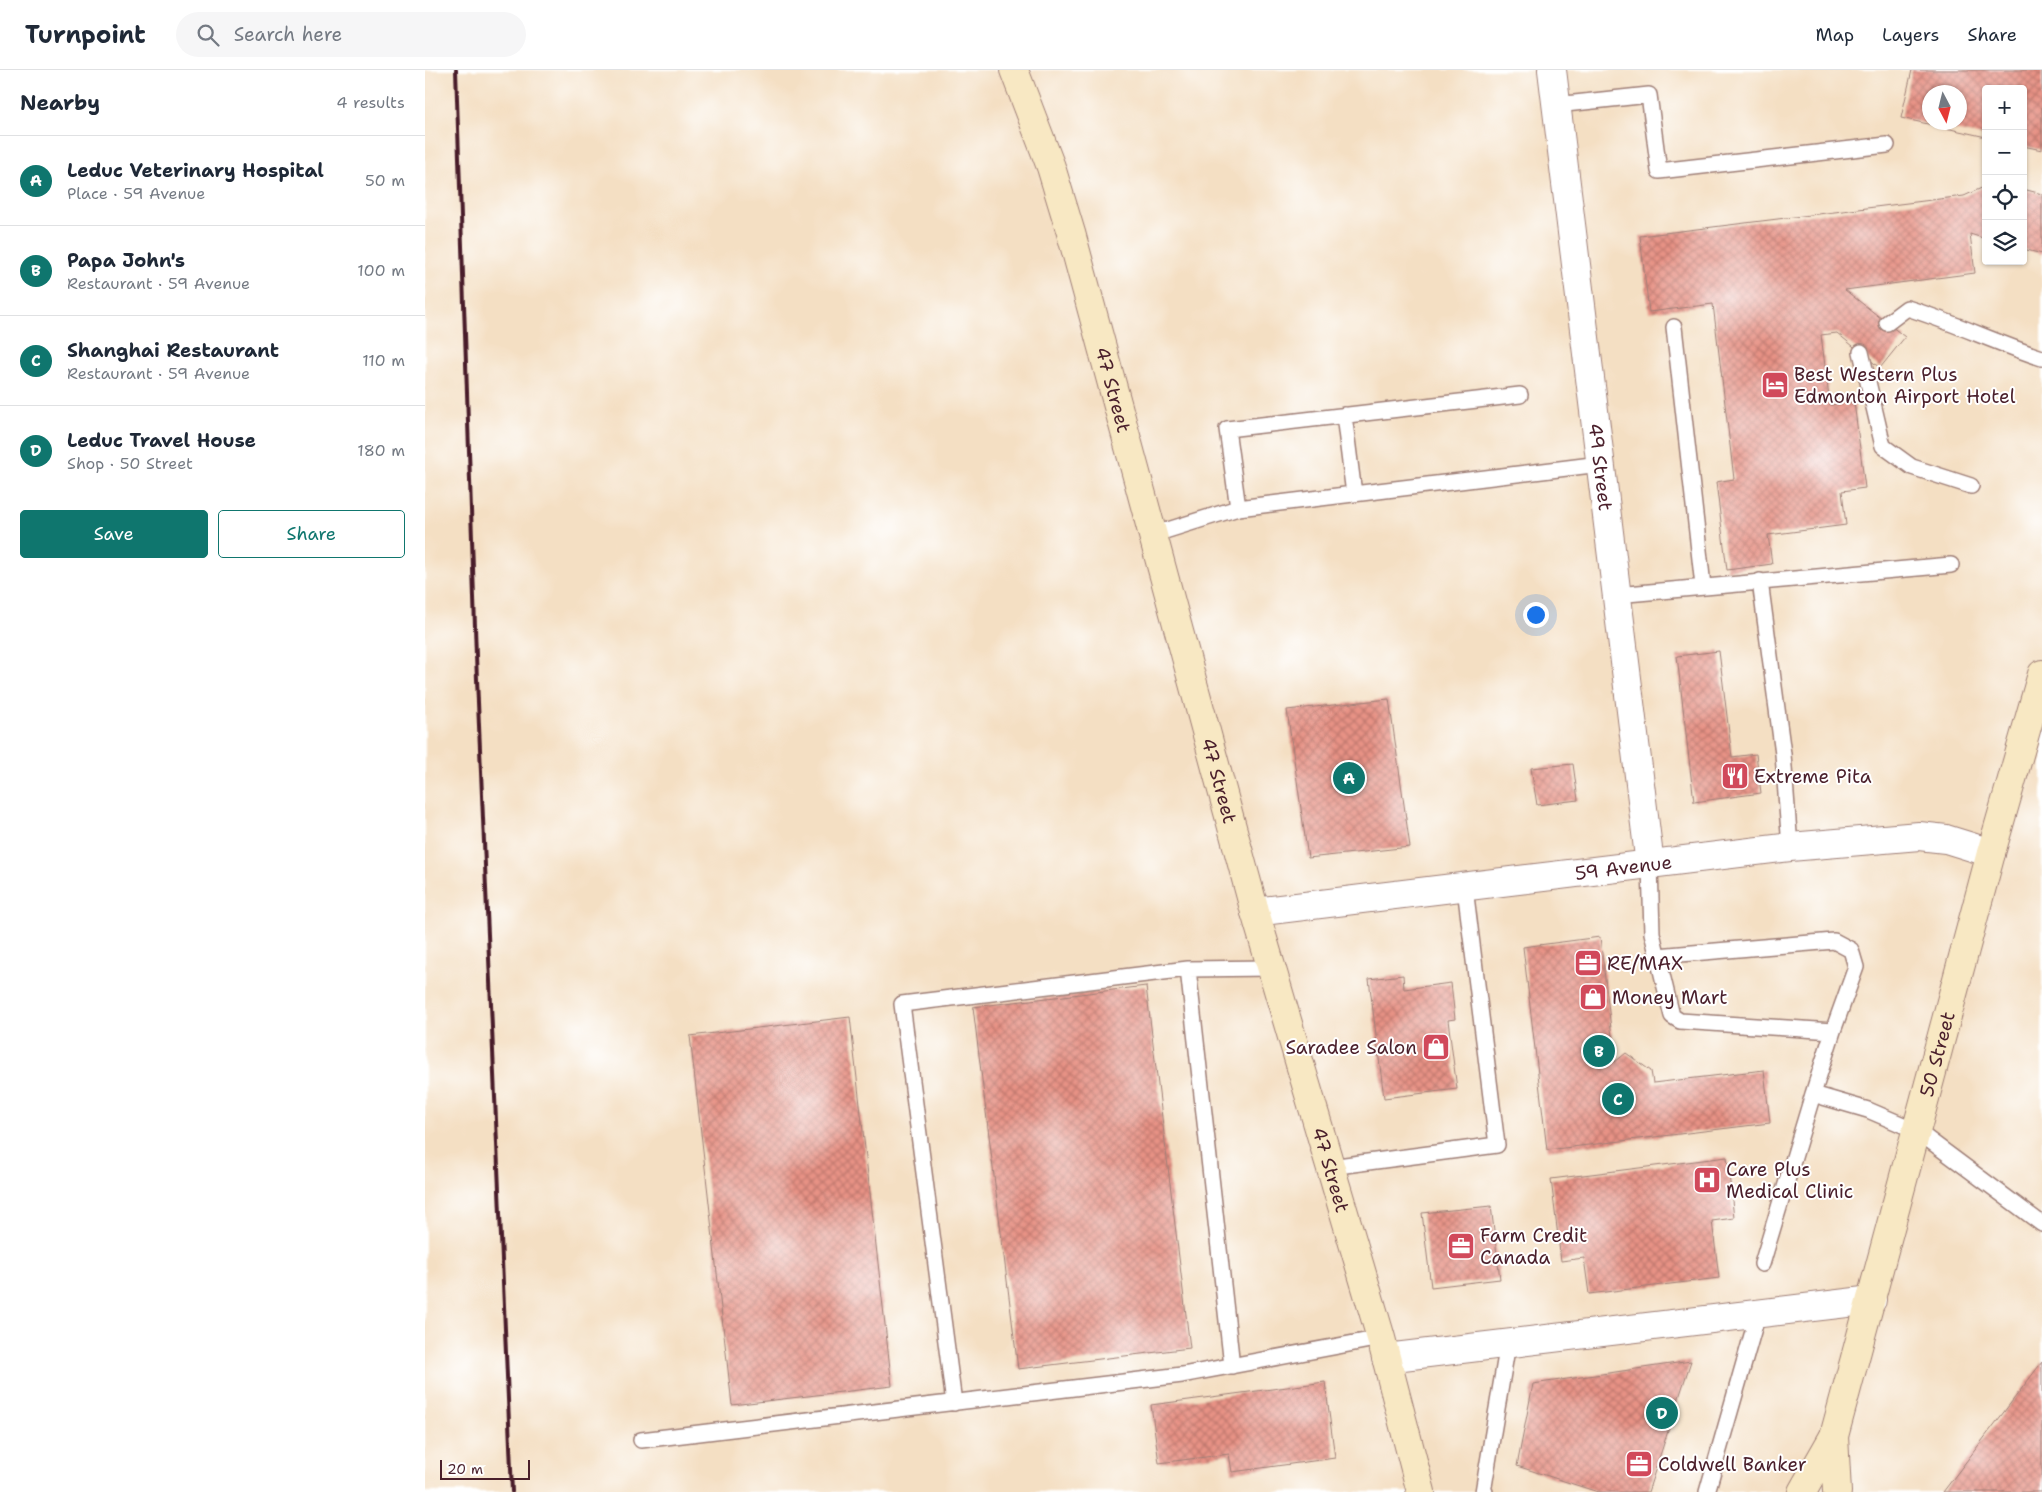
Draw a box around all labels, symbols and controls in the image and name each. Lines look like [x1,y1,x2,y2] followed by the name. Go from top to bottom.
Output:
[176,12,526,57] search box
[25,19,146,51] text: Turnpoint
[194,21,222,49] icon: search
[234,22,342,47] text: Search here
[1816,23,1854,47] text: Map
[1882,23,1939,47] text: Layers
[1967,23,2017,47] text: Share
[1922,85,1967,130] north arrow
[1982,85,2027,265] map controls
[1982,85,2027,130] button: +
[20,89,100,117] text: Nearby
[336,92,405,113] text: 4 results
[1982,130,2027,175] button: −
[67,158,324,183] text: Leduc Veterinary Hospital
[30,170,42,191] text: A
[365,170,405,191] text: 50 m
[1982,175,2027,220] button: locate
[67,183,205,204] text: Place · 59 Avenue
[1982,220,2027,265] button: layers
[67,248,185,273] text: Papa John's
[31,260,41,281] text: B
[357,260,405,281] text: 100 m
[67,273,250,294] text: Restaurant · 59 Avenue
[67,338,279,363] text: Shanghai Restaurant
[1090,344,1137,435] street label: 47 Street
[31,350,41,371] text: C
[362,350,405,371] text: 110 m
[1794,362,2016,409] place label: Best Western Plus Edmonton Airport Hotel
[67,363,250,384] text: Restaurant · 59 Avenue
[1760,370,1790,400] hotel icon: Best Western Plus Edmonton Airport Hotel
[1583,422,1619,512] street label: 49 Street
[67,428,256,453] text: Leduc Travel House
[30,440,42,461] text: D
[357,440,405,461] text: 180 m
[67,453,193,474] text: Shop · 50 Street
[20,510,208,558] button: Save
[218,510,405,558] button: Share
[1523,602,1549,628] your location
[1196,735,1243,826] street label: 47 Street
[1333,759,1365,797] pin: A
[1720,761,1750,791] restaurant icon: Extreme Pita
[1754,764,1872,789] place label: Extreme Pita
[1573,849,1673,886] street label: 59 Avenue
[1573,948,1603,978] office icon: RE/MAX
[1607,951,1683,976] place label: RE/MAX
[1578,982,1608,1012] shop icon: Money Mart
[1612,985,1728,1010] place label: Money Mart
[1913,1009,1960,1099] street label: 50 Street
[1421,1032,1451,1062] shop icon: Saradee Salon
[1583,1032,1615,1070] pin: B
[1285,1035,1417,1060] place label: Saradee Salon
[1602,1080,1634,1118] pin: C
[1307,1124,1356,1215] street label: 47 Street
[1726,1157,1853,1204] place label: Care Plus Medical Clinic
[1692,1165,1722,1195] hospital icon: Care Plus Medical Clinic
[1480,1223,1587,1270] place label: Farm Credit Canada
[1446,1231,1476,1261] office icon: Farm Credit Canada
[1646,1394,1678,1432] pin: D
[1624,1449,1654,1479] office icon: Coldwell Banker
[1658,1452,1807,1477] place label: Coldwell Banker
[440,1457,530,1480] scale bar
[447,1460,483,1478] text: 20 m

